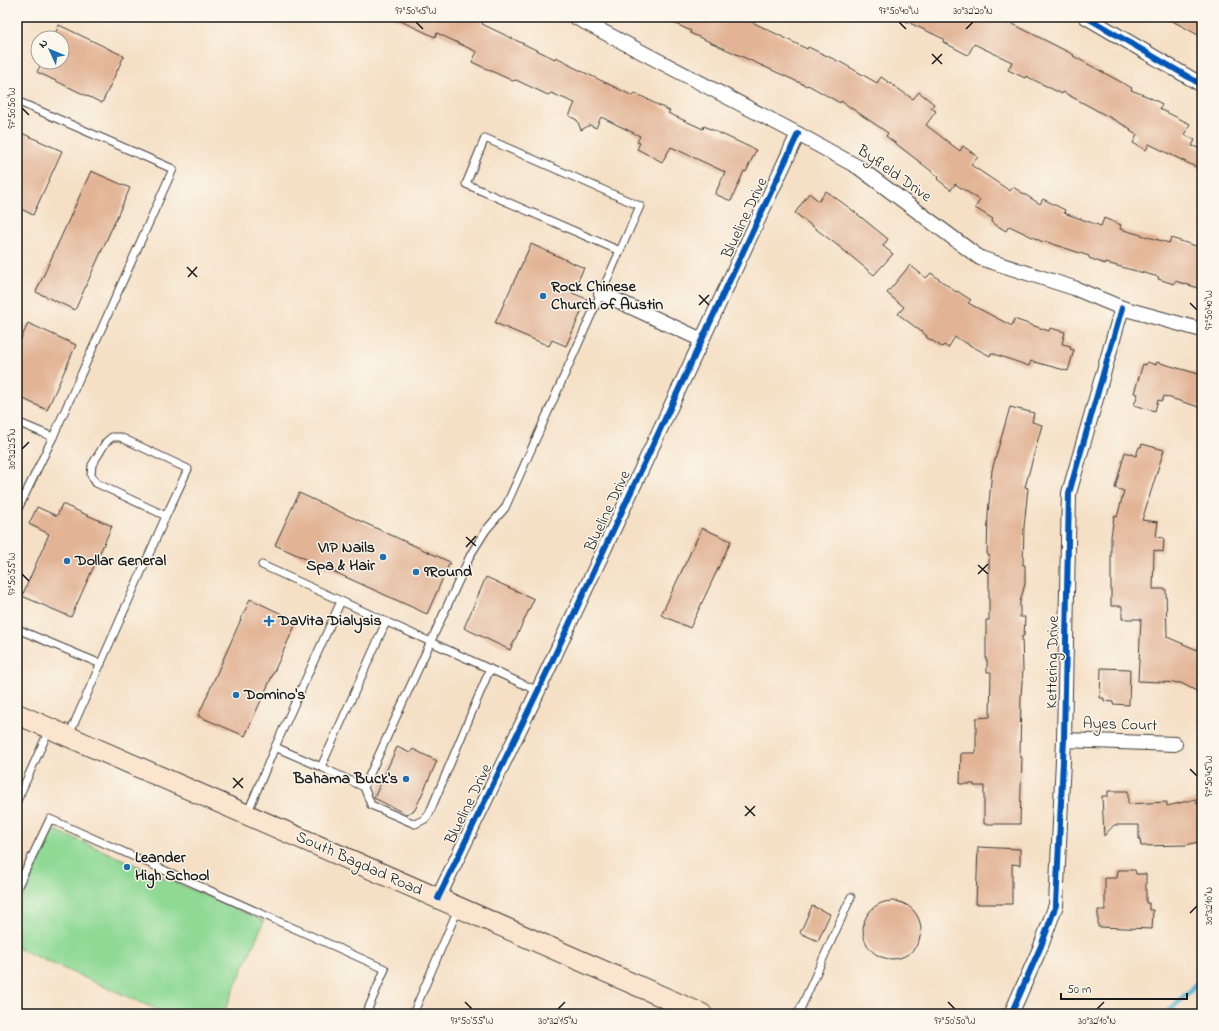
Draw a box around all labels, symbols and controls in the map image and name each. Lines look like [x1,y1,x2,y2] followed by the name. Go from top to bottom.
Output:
[396,4,437,19] text: 97°50'45"W
[879,4,919,19] text: 97°50'40"W
[953,4,993,19] text: 30°32'20"N
[30,30,70,70] north arrow
[35,36,52,52] text: N
[5,87,20,129] text: 97°50'50"W
[851,139,937,209] street label: Byfield Drive
[715,173,775,263] street label: Blueline Drive
[550,275,663,317] place label: Rock Chinese Church of Austin
[1202,290,1217,330] text: 97°50'40"W
[538,291,548,301] marker: Rock Chinese Church of Austin
[5,428,20,470] text: 30°32'25"N
[578,466,638,556] street label: Blueline Drive
[306,536,376,578] place label: VIP Nails Spa & Hair
[74,549,166,573] place label: Dollar General
[378,552,388,562] marker: VIP Nails Spa & Hair
[5,553,20,595] text: 97°50'55"W
[62,556,72,566] marker: Dollar General
[423,560,472,584] place label: 9Round
[411,567,421,577] marker: 9Round
[277,609,382,634] place label: DaVita Dialysis
[1040,614,1066,709] street label: Kettering Drive
[263,615,275,627] marker: DaVita Dialysis
[243,683,305,707] place label: Domino's
[231,690,241,700] marker: Domino's
[1082,712,1158,738] street label: Ayes Court
[1202,755,1217,796] text: 97°50'45"W
[439,759,499,849] street label: Blueline Drive
[293,767,398,791] place label: Bahama Buck's
[401,774,411,784] marker: Bahama Buck's
[292,825,426,903] street label: South Bagdad Road
[135,846,209,889] place label: Leander High School
[122,862,132,872] marker: Leander High School
[1202,887,1217,925] text: 30°32'10"N
[1061,975,1187,1001] scale bar
[1067,981,1091,999] text: 50 m
[451,1014,493,1029] text: 97°50'55"W
[538,1014,578,1029] text: 30°32'15"N
[934,1014,976,1029] text: 97°50'50"W
[1078,1014,1116,1029] text: 30°32'10"N

